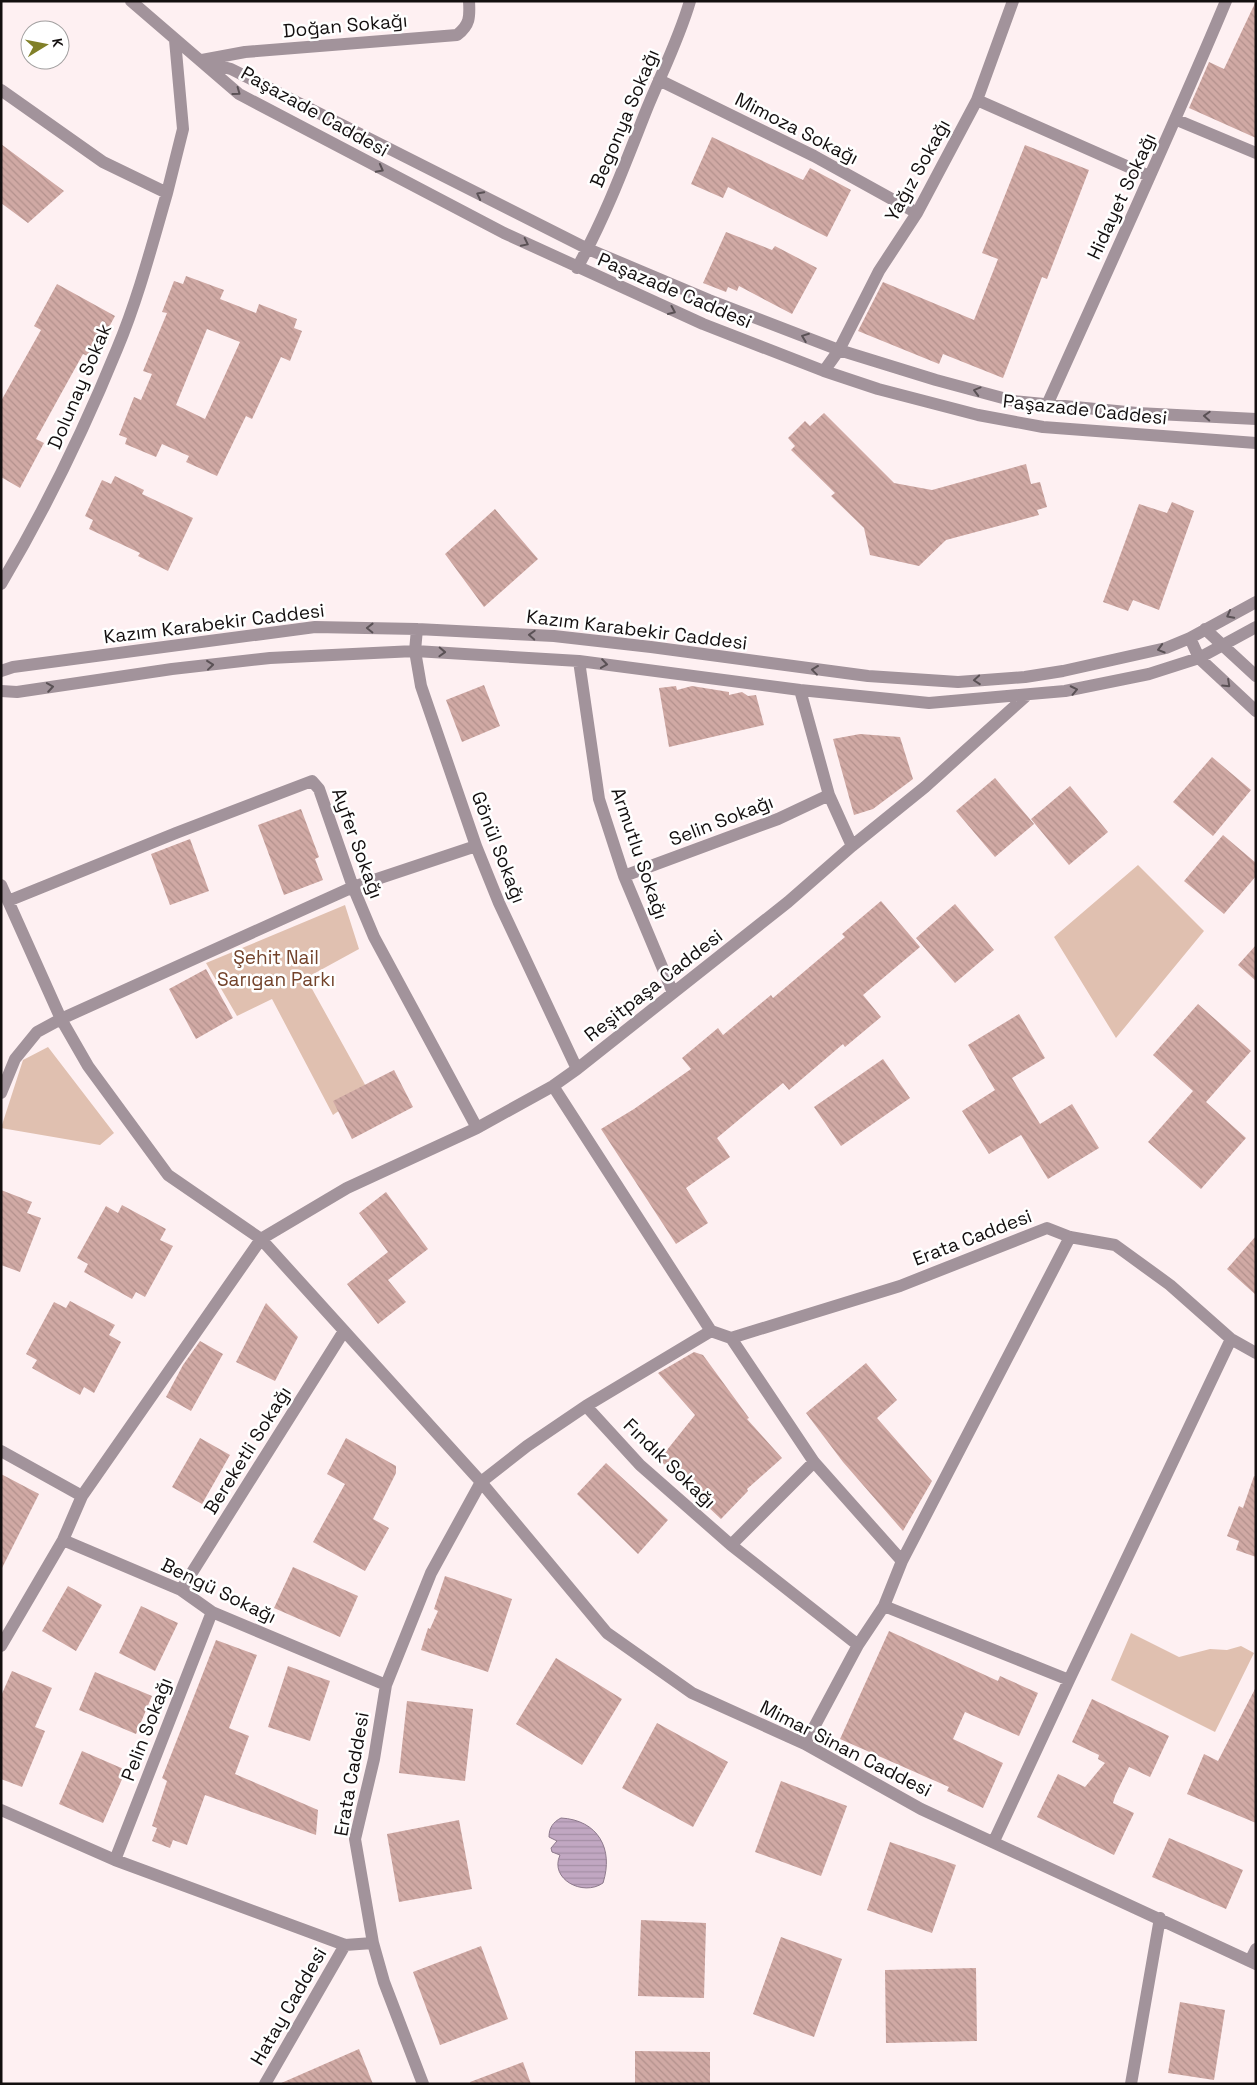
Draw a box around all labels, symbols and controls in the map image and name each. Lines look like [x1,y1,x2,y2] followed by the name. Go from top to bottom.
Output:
[282,8,408,43] street label: Doğan Sokağı
[20,20,70,70] north arrow
[48,37,67,49] text: K
[584,45,665,191] street label: Begonya Sokağı
[237,60,393,162] street label: Paşazade Caddesi
[231,86,241,95] one-way arrow
[731,87,863,170] street label: Mimoza Sokağı
[879,115,956,226] street label: Yağız Sokağı
[1081,129,1162,264] street label: Hidayet Sokağı
[375,163,384,173] one-way arrow
[476,191,485,201] one-way arrow
[520,236,529,247] one-way arrow
[594,247,756,334] street label: Paşazade Caddesi
[667,304,676,315] one-way arrow
[42,320,117,453] street label: Dolunay Sokak
[801,332,810,343] one-way arrow
[972,386,981,397] one-way arrow
[1002,388,1168,431] street label: Paşazade Caddesi
[1203,411,1211,422] one-way arrow
[102,598,326,649] street label: Kazım Karabekir Caddesi
[525,604,749,655] street label: Kazım Karabekir Caddesi
[1227,609,1236,619] one-way arrow
[365,623,373,633] one-way arrow
[528,630,536,641] one-way arrow
[1157,643,1165,653] one-way arrow
[439,646,447,657] one-way arrow
[207,659,215,670] one-way arrow
[600,659,609,669] one-way arrow
[810,665,818,676] one-way arrow
[972,675,980,686] one-way arrow
[1222,679,1231,688] one-way arrow
[45,683,54,693] one-way arrow
[1069,685,1078,695] one-way arrow
[605,784,674,922] street label: Armutlu Sokağı
[326,785,389,902] street label: Ayfer Sokağı
[466,788,531,907] street label: Gönül Sokağı
[666,789,777,852] street label: Selin Sokağı
[579,924,727,1047] street label: Reşitpaşa Caddesi
[217,945,335,992] park label: Şehit Nail Sarıgan Parkı
[909,1203,1035,1272] street label: Erata Caddesi
[198,1382,297,1519] street label: Bereketli Sokağı
[618,1413,721,1514] street label: Fındık Sokağı
[157,1552,280,1629] street label: Bengü Sokağı
[115,1674,178,1785] street label: Pelin Sokağı
[756,1694,936,1802] street label: Mimar Sinan Caddesi
[328,1710,375,1838] street label: Erata Caddesi
[245,1943,332,2070] street label: Hatay Caddesi

